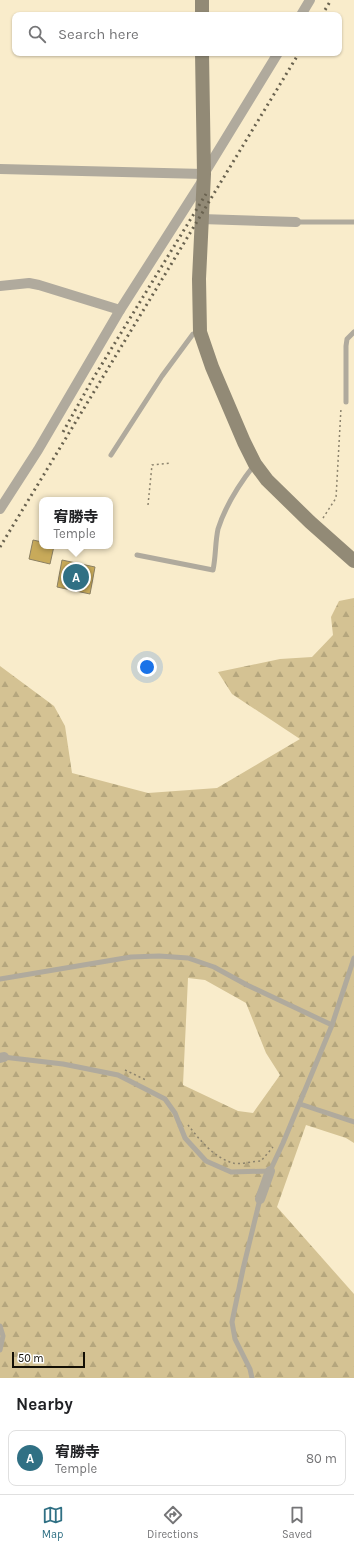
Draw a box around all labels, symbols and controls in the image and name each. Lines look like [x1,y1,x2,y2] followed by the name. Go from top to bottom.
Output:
[12,12,342,56] search box
[26,23,48,45] icon: search
[58,25,139,43] text: Search here
[39,497,113,549] popup
[53,508,99,526] text: 宥勝寺
[53,526,96,541] text: Temple
[63,562,89,592] pin: A
[137,657,157,677] your location
[12,1350,85,1369] scale bar
[18,1352,44,1365] text: 50 m
[16,1394,73,1414] text: Nearby
[55,1443,100,1461] text: 宥勝寺
[26,1451,34,1466] text: A
[306,1451,337,1466] text: 80 m
[55,1461,97,1476] text: Temple
[42,1504,64,1541] tab: Map
[147,1504,199,1541] tab: Directions
[282,1504,312,1541] tab: Saved

